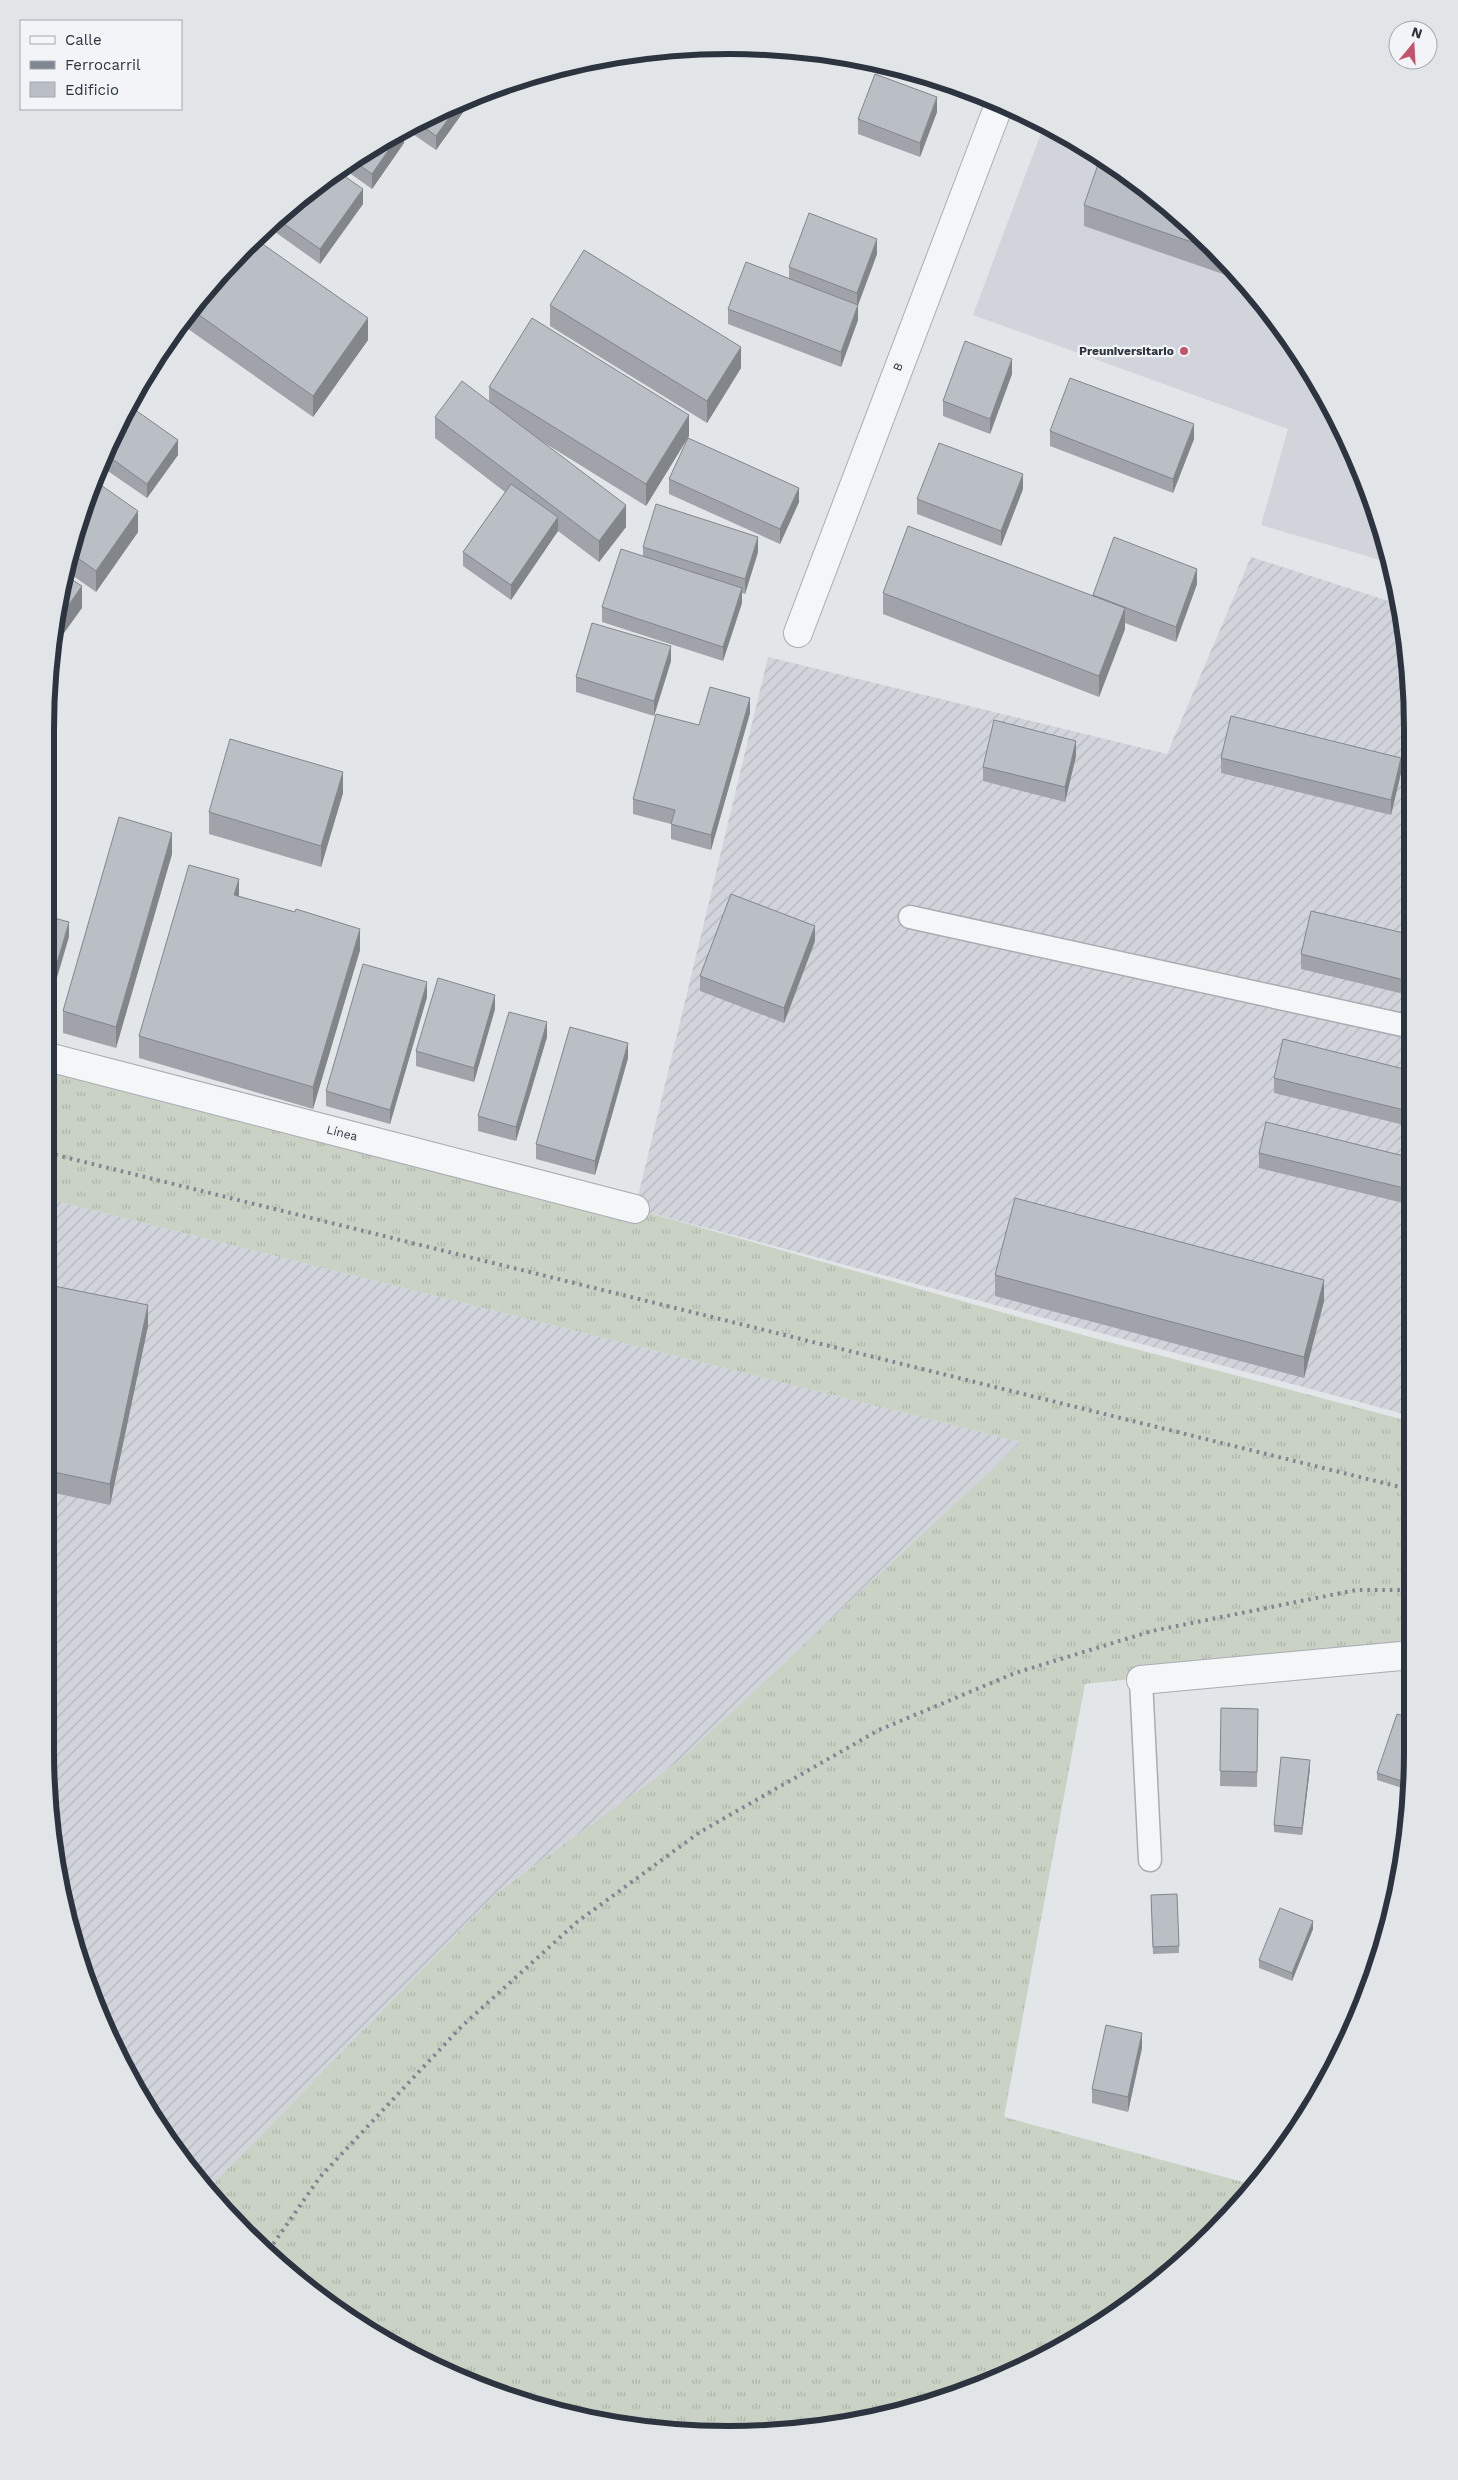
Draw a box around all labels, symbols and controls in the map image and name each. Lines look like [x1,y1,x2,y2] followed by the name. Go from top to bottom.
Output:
[20,20,182,110] legend
[1388,20,1438,70] north arrow
[1410,23,1424,42] text: N
[65,31,102,49] text: Calle
[65,56,141,74] text: Ferrocarril
[65,81,119,99] text: Edificio
[1079,344,1174,358] place label: Preuniversitario
[1178,345,1190,357] marker: Preuniversitario
[890,361,906,373] street label: B
[325,1122,359,1144] street label: Línea

